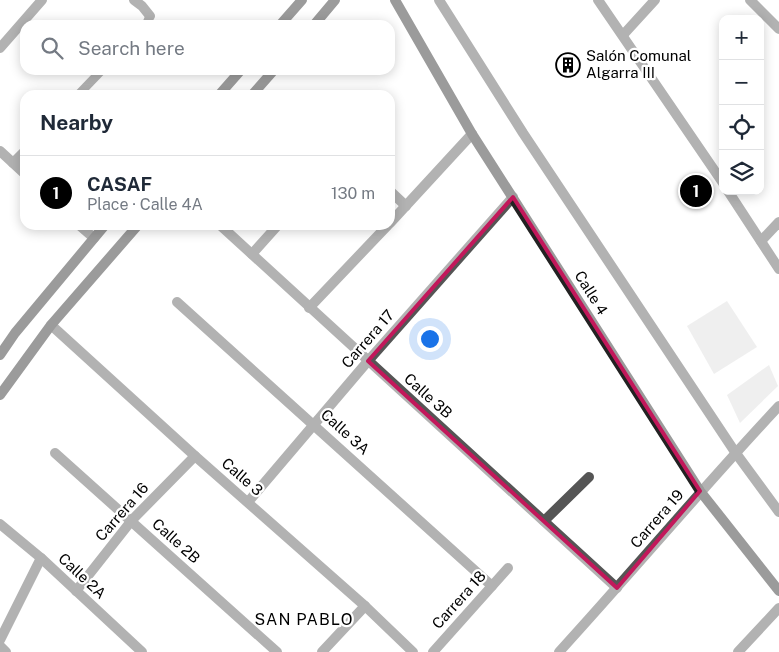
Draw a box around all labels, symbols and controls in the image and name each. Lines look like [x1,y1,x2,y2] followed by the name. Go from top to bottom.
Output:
[719,15,764,195] map controls
[719,15,764,60] button: +
[20,20,395,75] search box
[38,34,66,62] icon: search
[78,37,185,59] text: Search here
[586,47,691,81] place label: Salón Comunal Algarra III
[555,52,581,78] building icon: Salón Comunal Algarra III
[719,60,764,105] button: −
[719,105,764,150] button: locate
[40,110,113,135] text: Nearby
[719,150,764,195] button: layers
[680,172,712,210] pin: 1
[87,173,152,195] text: CASAF
[53,184,59,203] text: 1
[331,184,375,203] text: 130 m
[87,195,203,214] text: Place · Calle 4A
[571,268,611,318] street label: Calle 4
[338,306,397,371] street label: Carrera 17
[417,326,443,352] your location
[401,370,456,422] street label: Calle 3B
[318,406,373,458] street label: Calle 3A
[218,454,266,499] street label: Calle 3
[92,479,152,544] street label: Carrera 16
[627,486,687,551] street label: Carrera 19
[149,515,204,566] street label: Calle 2B
[55,549,110,602] street label: Calle 2A
[428,567,489,632] street label: Carrera 18
[255,610,353,629] district label: SAN PABLO

